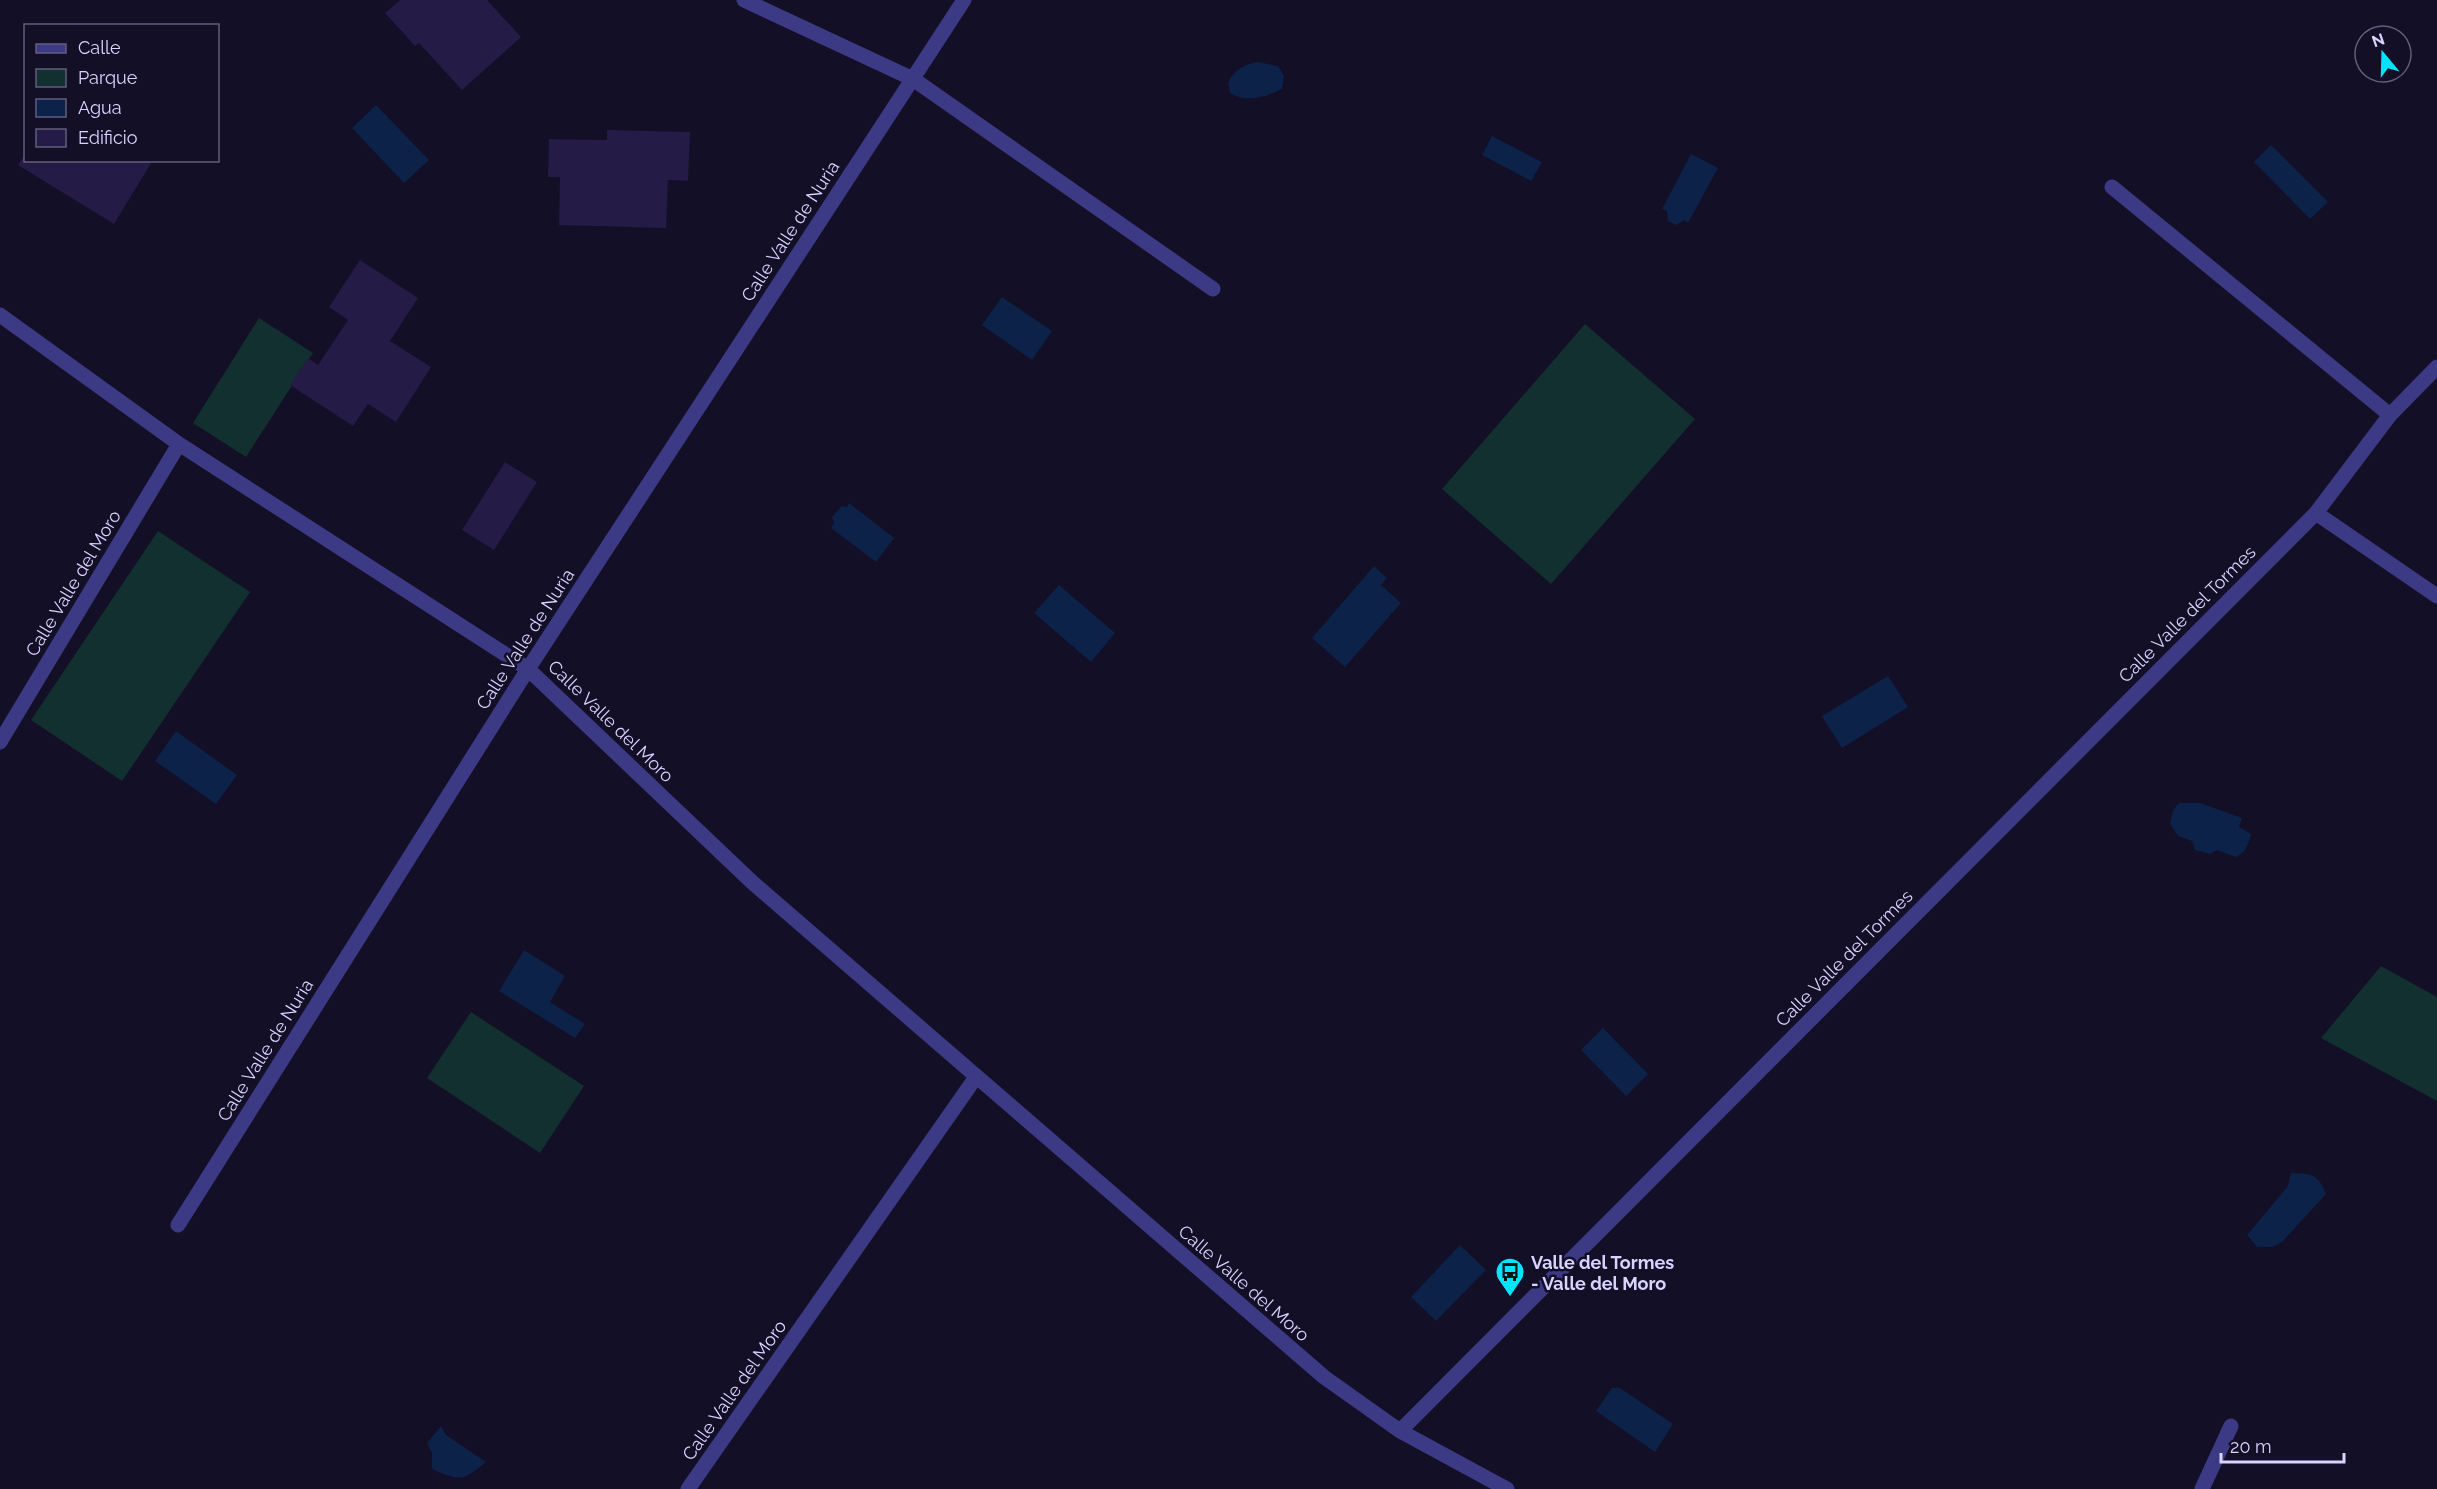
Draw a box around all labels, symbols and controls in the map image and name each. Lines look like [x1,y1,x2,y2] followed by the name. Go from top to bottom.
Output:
[24,24,219,162] legend
[2353,24,2413,84] north arrow
[2369,29,2387,51] text: N
[78,37,121,58] text: Calle
[78,67,138,88] text: Parque
[78,97,122,118] text: Agua
[78,127,138,148] text: Edificio
[737,157,843,305] street label: Calle Valle de Nuria
[21,506,125,660] street label: Calle Valle del Moro
[2114,541,2260,687] street label: Calle Valle del Tormes
[472,565,578,713] street label: Calle Valle de Nuria
[544,656,678,787] street label: Calle Valle del Moro
[1771,885,1917,1031] street label: Calle Valle del Tormes
[213,975,317,1125] street label: Calle Valle de Nuria
[1174,1221,1314,1346] street label: Calle Valle del Moro
[1531,1252,1674,1294] place label: Valle del Tormes - Valle del Moro
[1494,1256,1526,1298] bus stop icon: Valle del Tormes - Valle del Moro
[678,1316,790,1464] street label: Calle Valle del Moro
[2221,1426,2344,1464] scale bar
[2230,1436,2272,1457] text: 20 m

